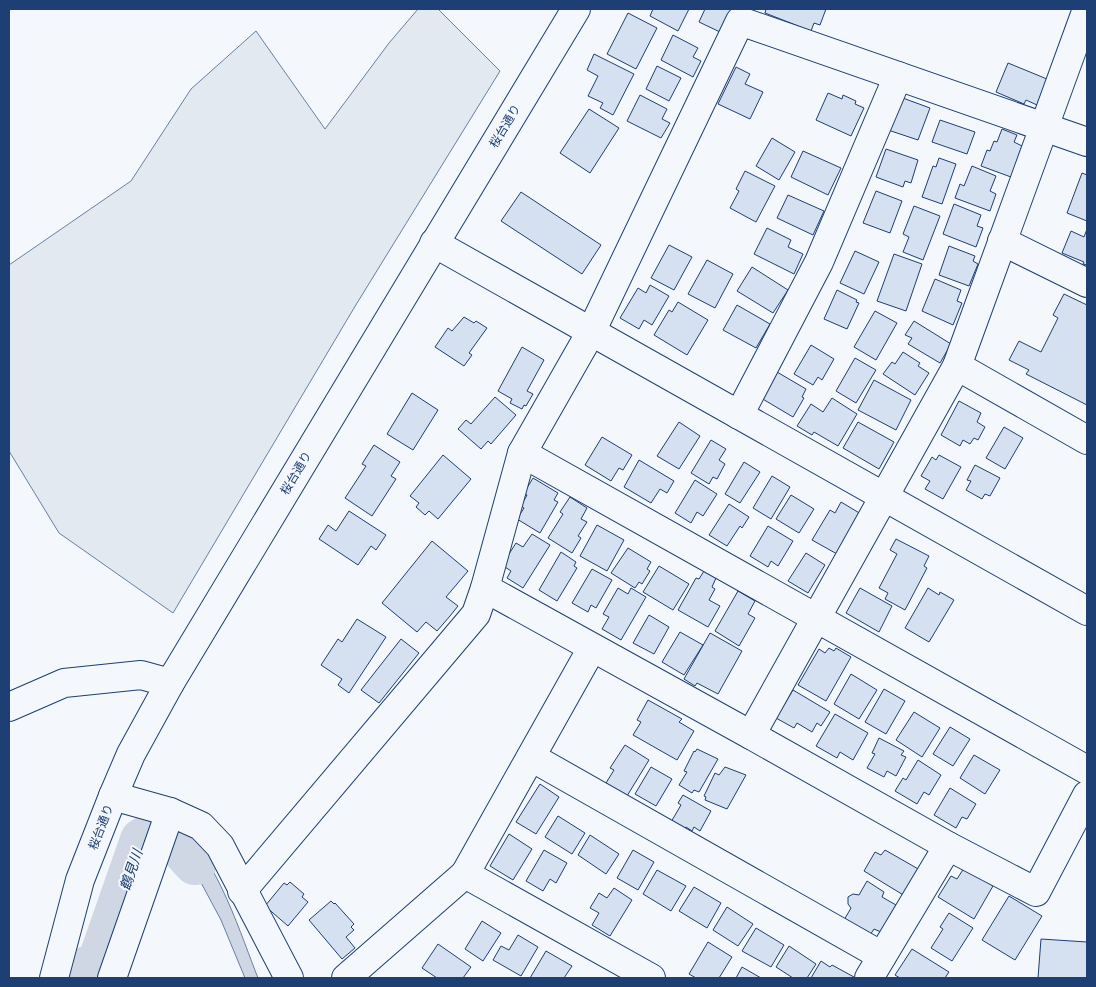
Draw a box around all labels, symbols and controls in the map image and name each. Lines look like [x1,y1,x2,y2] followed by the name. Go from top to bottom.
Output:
[486,101,523,150] street label: 桜台通り
[277,448,314,497] street label: 桜台通り
[85,802,116,852] street label: 桜台通り
[116,845,146,892] water label: 鶴見川

